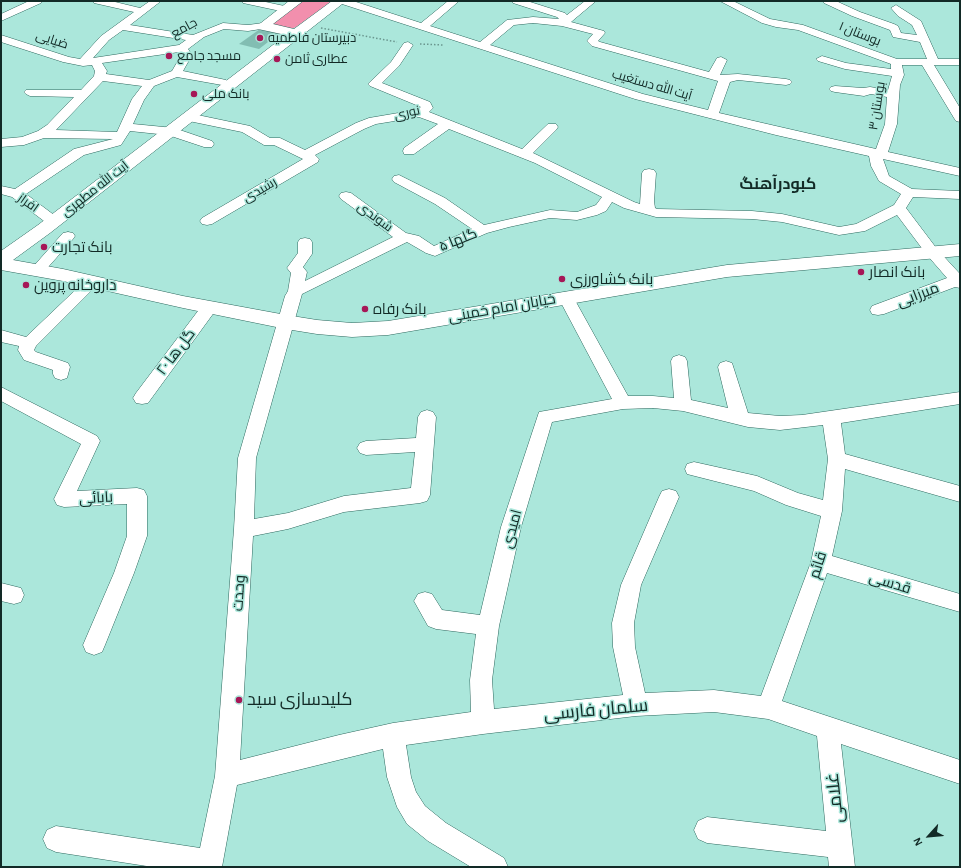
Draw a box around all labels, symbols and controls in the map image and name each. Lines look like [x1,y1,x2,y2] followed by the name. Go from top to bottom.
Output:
[168,15,200,41] street label: جامع
[837,18,883,50] street label: بوستان ۱
[34,27,70,53] street label: ضیایی
[268,30,356,46] place label: دبیرستان فاطمیه
[255,33,265,43] marker: دبیرستان فاطمیه
[177,48,241,64] place label: مسجد جامع
[164,51,174,61] marker: مسجد جامع
[285,51,348,67] place label: عطاری ثامن
[272,54,282,64] marker: عطاری ثامن
[610,66,694,104] street label: آیت الله دستغیب
[865,81,889,131] street label: بوستان ۳
[202,86,249,102] place label: بانک ملی
[189,89,199,99] marker: بانک ملی
[393,102,421,124] street label: نوری
[58,158,132,220] street label: آیت الله مطهری
[240,174,280,206] street label: رشیدی
[740,174,816,194] district label: کبودرآهنگ
[14,190,42,216] street label: افراز
[354,199,396,235] street label: شوندی
[436,224,480,256] street label: گلها ۵
[52,238,112,256] place label: بانک تجارت
[39,242,49,252] marker: بانک تجارت
[869,263,925,281] place label: بانک انصار
[856,267,866,277] marker: بانک انصار
[570,270,653,288] place label: بانک کشاورزی
[557,274,567,284] marker: بانک کشاورزی
[34,276,116,294] place label: داروخانه پروین
[894,279,942,311] street label: میرزایی
[21,280,31,290] marker: داروخانه پروین
[447,290,557,326] street label: خیابان امام خمینی
[373,300,426,318] place label: بانک رفاه
[360,304,370,314] marker: بانک رفاه
[153,325,199,379] street label: گل ها ۲۰
[78,488,114,508] street label: بابائی
[498,508,526,550] street label: امیدی
[805,549,831,581] street label: قائم
[867,568,913,598] street label: قدسی
[229,574,249,612] street label: وحدت
[247,689,353,711] place label: کلیدسازی سید
[234,695,244,705] marker: کلیدسازی سید
[543,695,649,725] street label: سلمان فارسی
[822,772,848,824] street label: غلامی
[909,816,949,856] north arrow
[911,836,925,848] text: N

